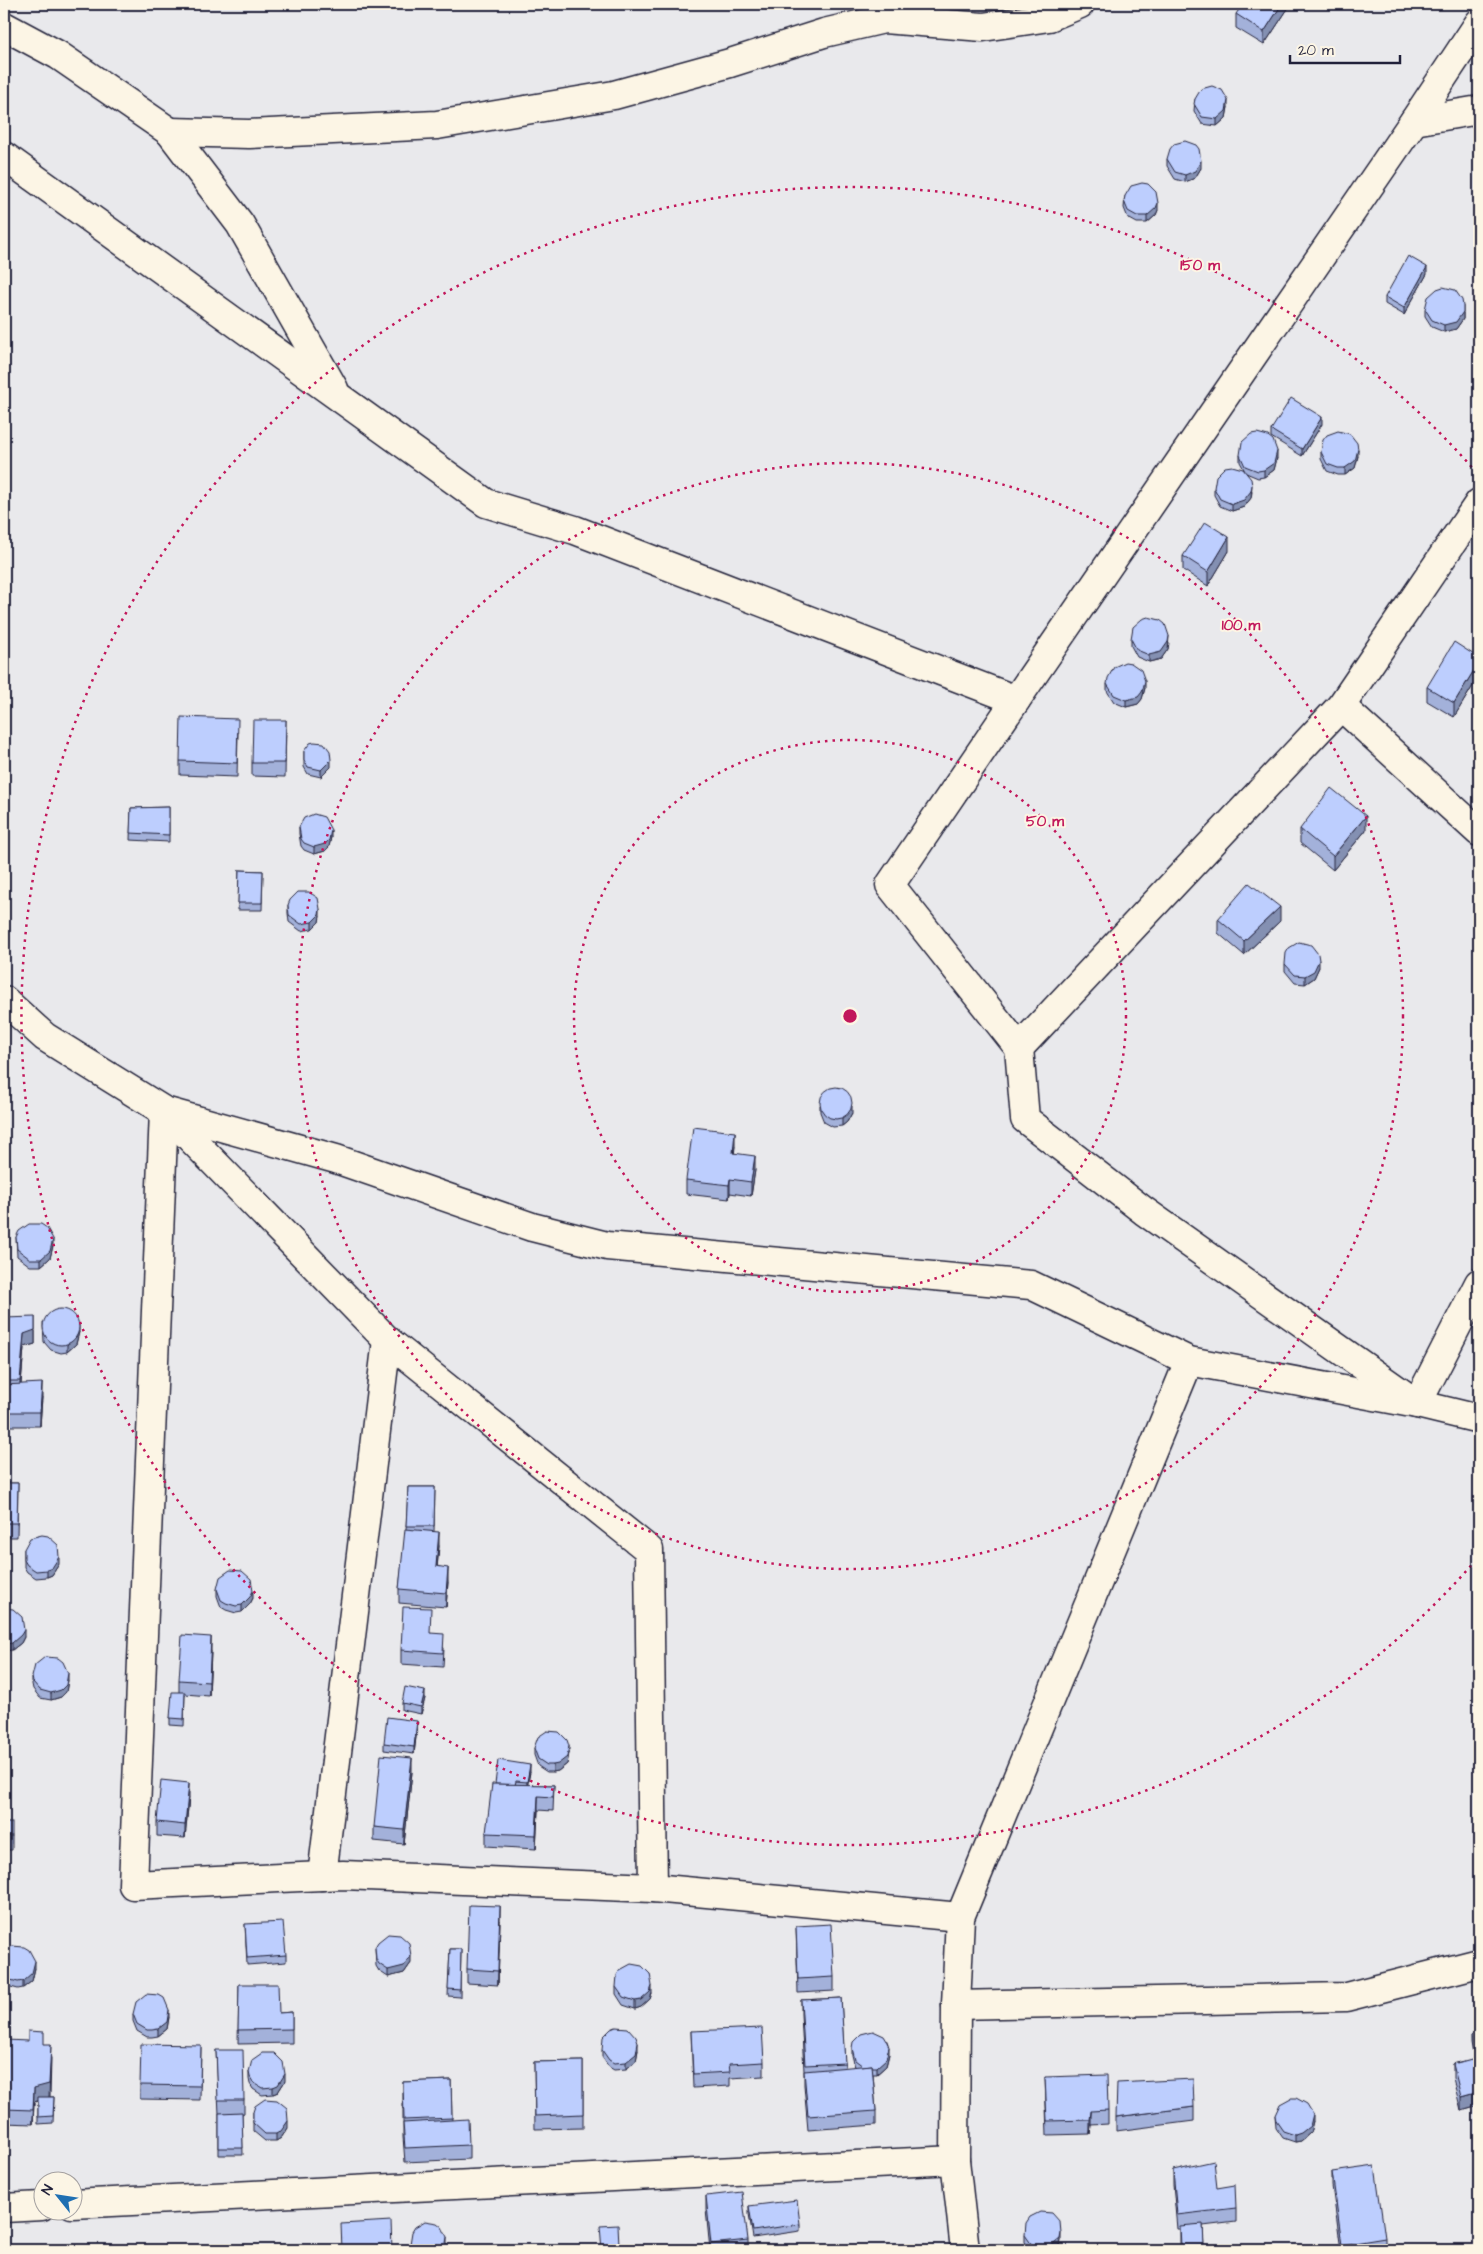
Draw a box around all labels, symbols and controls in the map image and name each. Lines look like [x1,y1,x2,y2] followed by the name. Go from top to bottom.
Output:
[1290,32,1400,64] scale bar
[1298,40,1334,61] text: 20 m
[1180,255,1220,276] text: 150 m
[1222,615,1261,636] text: 100 m
[1026,811,1064,832] text: 50 m
[841,1007,859,1025] centre of rings
[32,2172,82,2222] north arrow
[37,2181,59,2199] text: N

